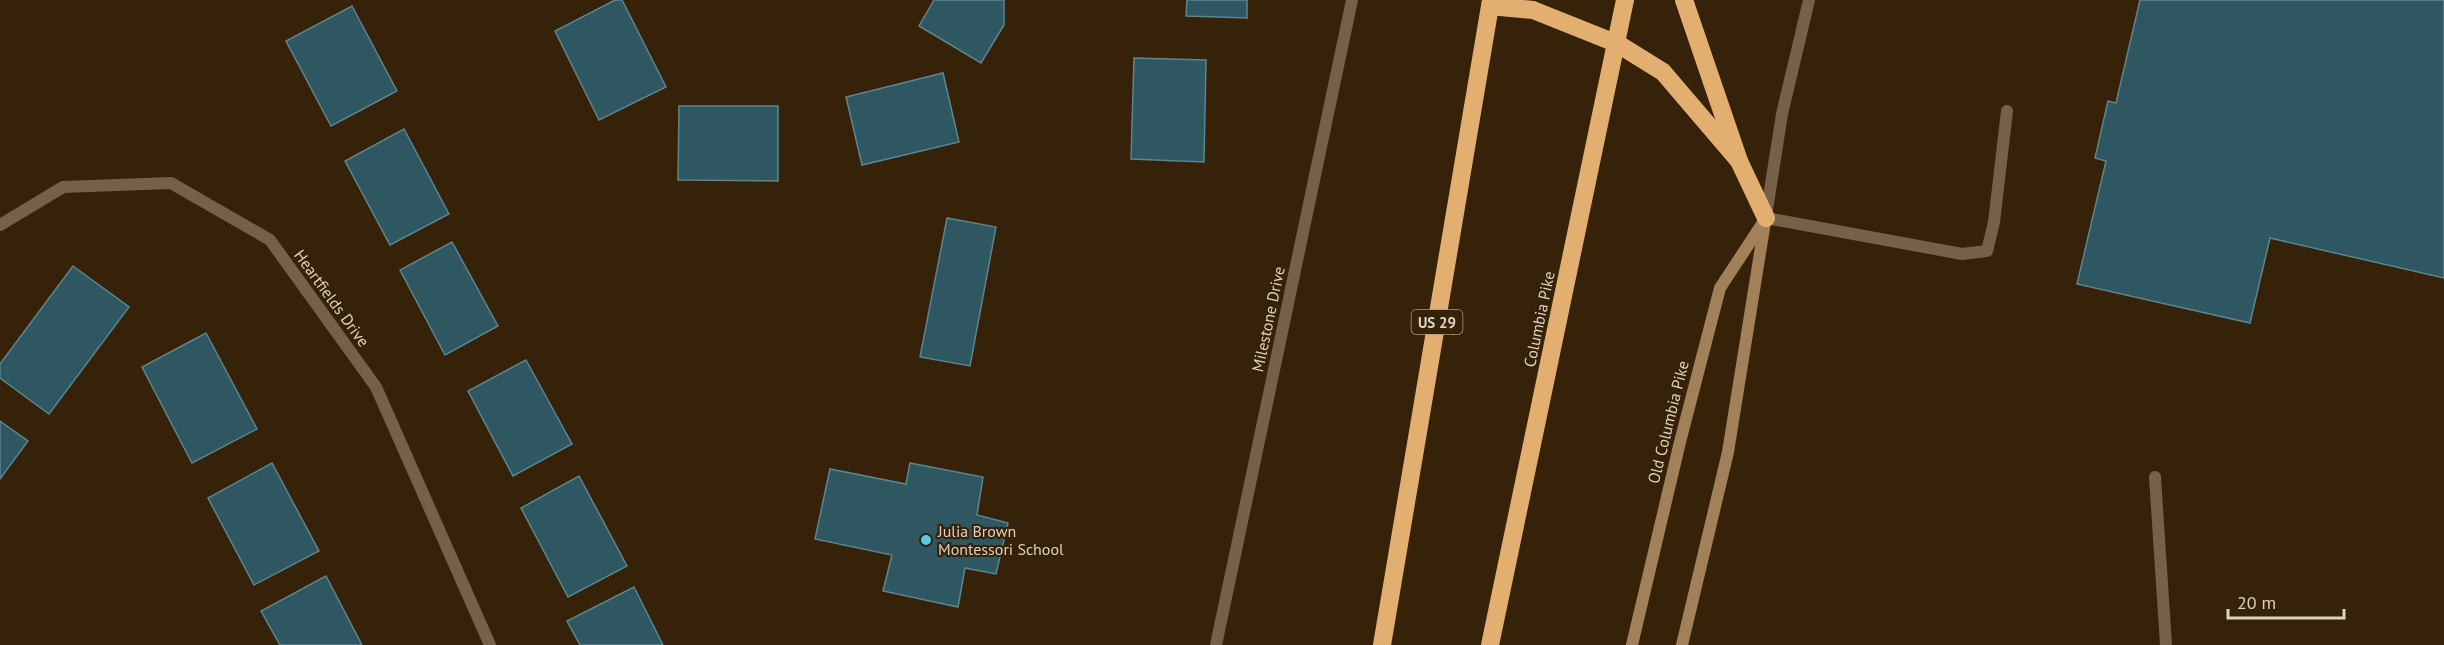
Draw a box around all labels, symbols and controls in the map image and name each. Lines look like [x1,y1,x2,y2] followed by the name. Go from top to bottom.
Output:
[290,246,374,350] street label: Heartfields Drive
[1247,264,1289,374] street label: Milestone Drive
[1519,269,1559,369] street label: Columbia Pike
[1412,310,1462,334] road number: US 29
[1643,358,1693,486] street label: Old Columbia Pike
[937,521,1064,559] place label: Julia Brown Montessori School
[919,533,933,547] marker: Julia Brown Montessori School
[2228,582,2344,620] scale bar
[2237,591,2276,614] text: 20 m

